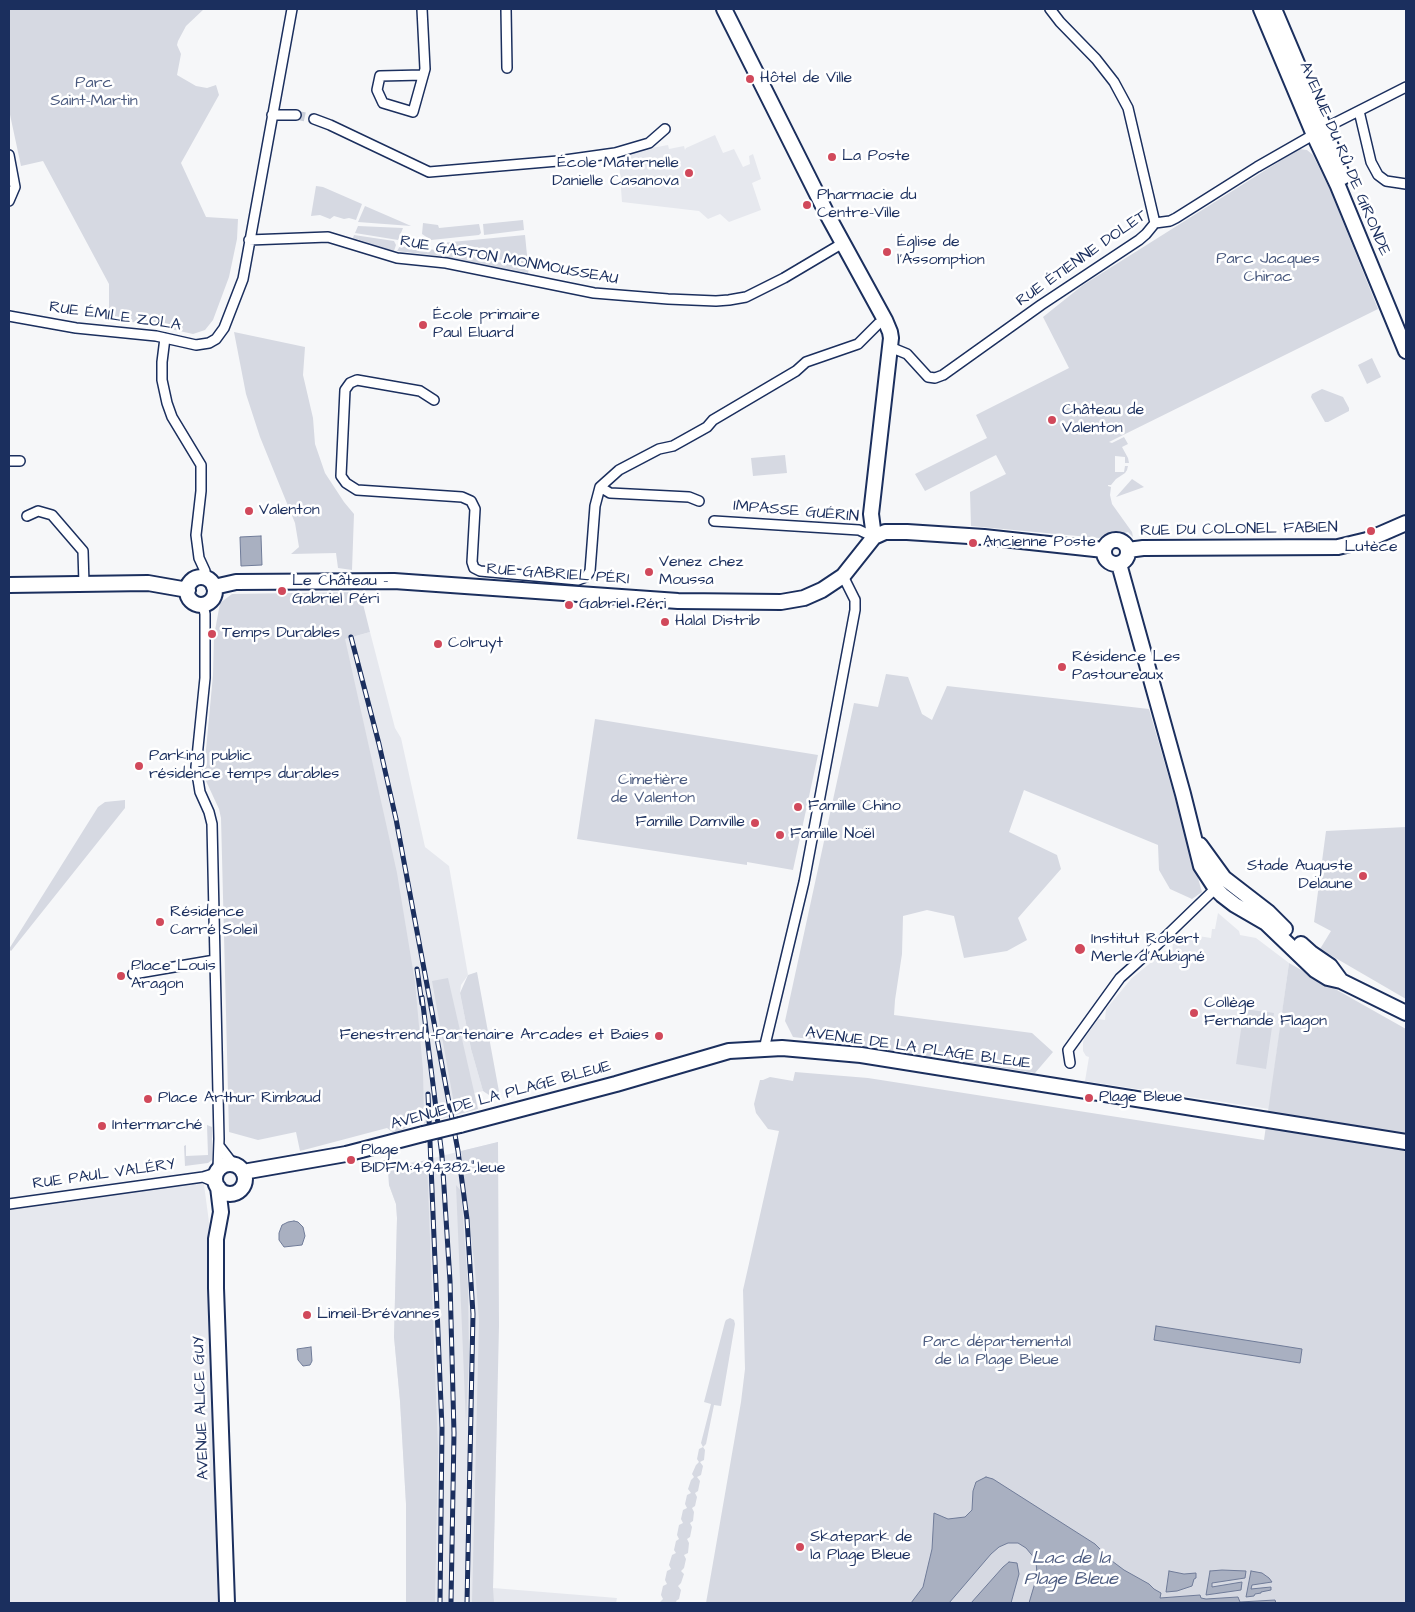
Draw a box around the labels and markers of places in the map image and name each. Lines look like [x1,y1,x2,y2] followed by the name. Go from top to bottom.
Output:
[760,69,852,89] place label: Hôtel de Ville
[744,73,756,85] marker: Hôtel de Ville
[842,147,910,167] place label: La Poste
[826,151,838,163] marker: La Poste
[552,154,679,192] place label: École Maternelle Danielle Casanova
[683,167,695,179] marker: École Maternelle Danielle Casanova
[817,186,917,224] place label: Pharmacie du Centre-Ville
[801,199,813,211] marker: Pharmacie du Centre-Ville
[897,233,985,271] place label: Église de l'Assomption
[881,246,893,258] marker: Église de l'Assomption
[433,306,540,344] place label: École primaire Paul Eluard
[417,319,429,331] marker: École primaire Paul Eluard
[1062,401,1144,439] place label: Château de Valenton
[1046,414,1058,426] marker: Château de Valenton
[259,501,320,521] place label: Valenton
[243,505,255,517] marker: Valenton
[1365,525,1377,537] marker: Lutèce
[983,533,1096,553] place label: Ancienne Poste
[967,537,979,549] marker: Ancienne Poste
[1344,538,1398,558] place label: Lutèce
[659,553,743,591] place label: Venez chez Moussa
[643,566,655,578] marker: Venez chez Moussa
[292,572,388,610] place label: Le Château - Gabriel Péri
[276,585,288,597] marker: Le Château - Gabriel Péri
[579,595,666,615] place label: Gabriel Péri
[563,599,575,611] marker: Gabriel Péri
[675,612,760,632] place label: Halal Distrib
[659,616,671,628] marker: Halal Distrib
[222,624,340,644] place label: Temps Durables
[206,628,218,640] marker: Temps Durables
[448,634,503,654] place label: Colruyt
[432,638,444,650] marker: Colruyt
[1072,648,1180,686] place label: Résidence Les Pastoureaux
[1056,661,1068,673] marker: Résidence Les Pastoureaux
[149,747,339,785] place label: Parking public résidence temps durables
[133,760,145,772] marker: Parking public résidence temps durables
[808,797,901,817] place label: Famille Chino
[792,801,804,813] marker: Famille Chino
[635,813,745,833] place label: Famille Damville
[749,817,761,829] marker: Famille Damville
[790,825,874,845] place label: Famille Noël
[774,829,786,841] marker: Famille Noël
[1247,857,1353,895] place label: Stade Auguste Delaune
[1357,870,1369,882] marker: Stade Auguste Delaune
[170,903,258,941] place label: Résidence Carré Soleil
[154,916,166,928] marker: Résidence Carré Soleil
[1091,930,1205,968] place label: Institut Robert Merle d'Aubigné
[1073,942,1087,956] marker: Institut Robert Merle d'Aubigné
[131,957,216,995] place label: Place Louis Aragon
[115,970,127,982] marker: Place Louis Aragon
[1204,994,1327,1032] place label: Collège Fernande Flagon
[1188,1007,1200,1019] marker: Collège Fernande Flagon
[340,1026,649,1046] place label: Fenestrend -Partenaire Arcades et Baies
[653,1030,665,1042] marker: Fenestrend -Partenaire Arcades et Baies
[1099,1088,1182,1108] place label: Plage Bleue
[158,1089,321,1109] place label: Place Arthur Rimbaud
[1083,1092,1095,1104] marker: Plage Bleue
[142,1093,154,1105] marker: Place Arthur Rimbaud
[112,1116,202,1136] place label: Intermarché
[96,1120,108,1132] marker: Intermarché
[361,1141,505,1179] place label: Plage BIDFM:494382",leue
[345,1154,357,1166] marker: Plage BIDFM:494382",leue
[317,1305,440,1325] place label: Limeil-Brévannes
[301,1309,313,1321] marker: Limeil-Brévannes
[810,1528,912,1566] place label: Skatepark de la Plage Bleue
[794,1541,806,1553] marker: Skatepark de la Plage Bleue

